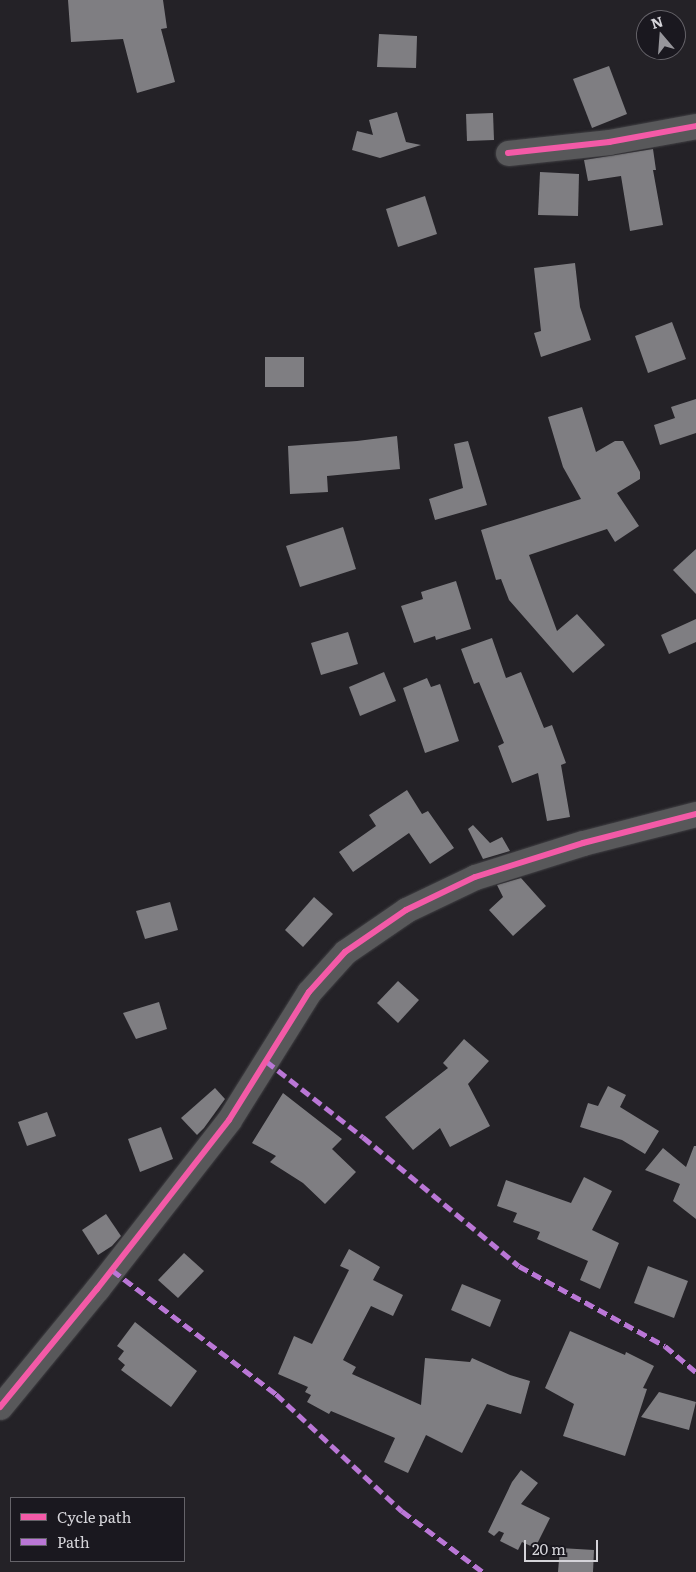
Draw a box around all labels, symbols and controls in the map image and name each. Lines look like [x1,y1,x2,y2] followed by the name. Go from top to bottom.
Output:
[636,10,686,60] north arrow
[648,10,665,33] text: N
[10,1497,185,1562] legend
[57,1505,131,1528] text: Cycle path
[57,1530,90,1553] text: Path
[526,1530,600,1562] scale bar
[532,1537,566,1560] text: 20 m

